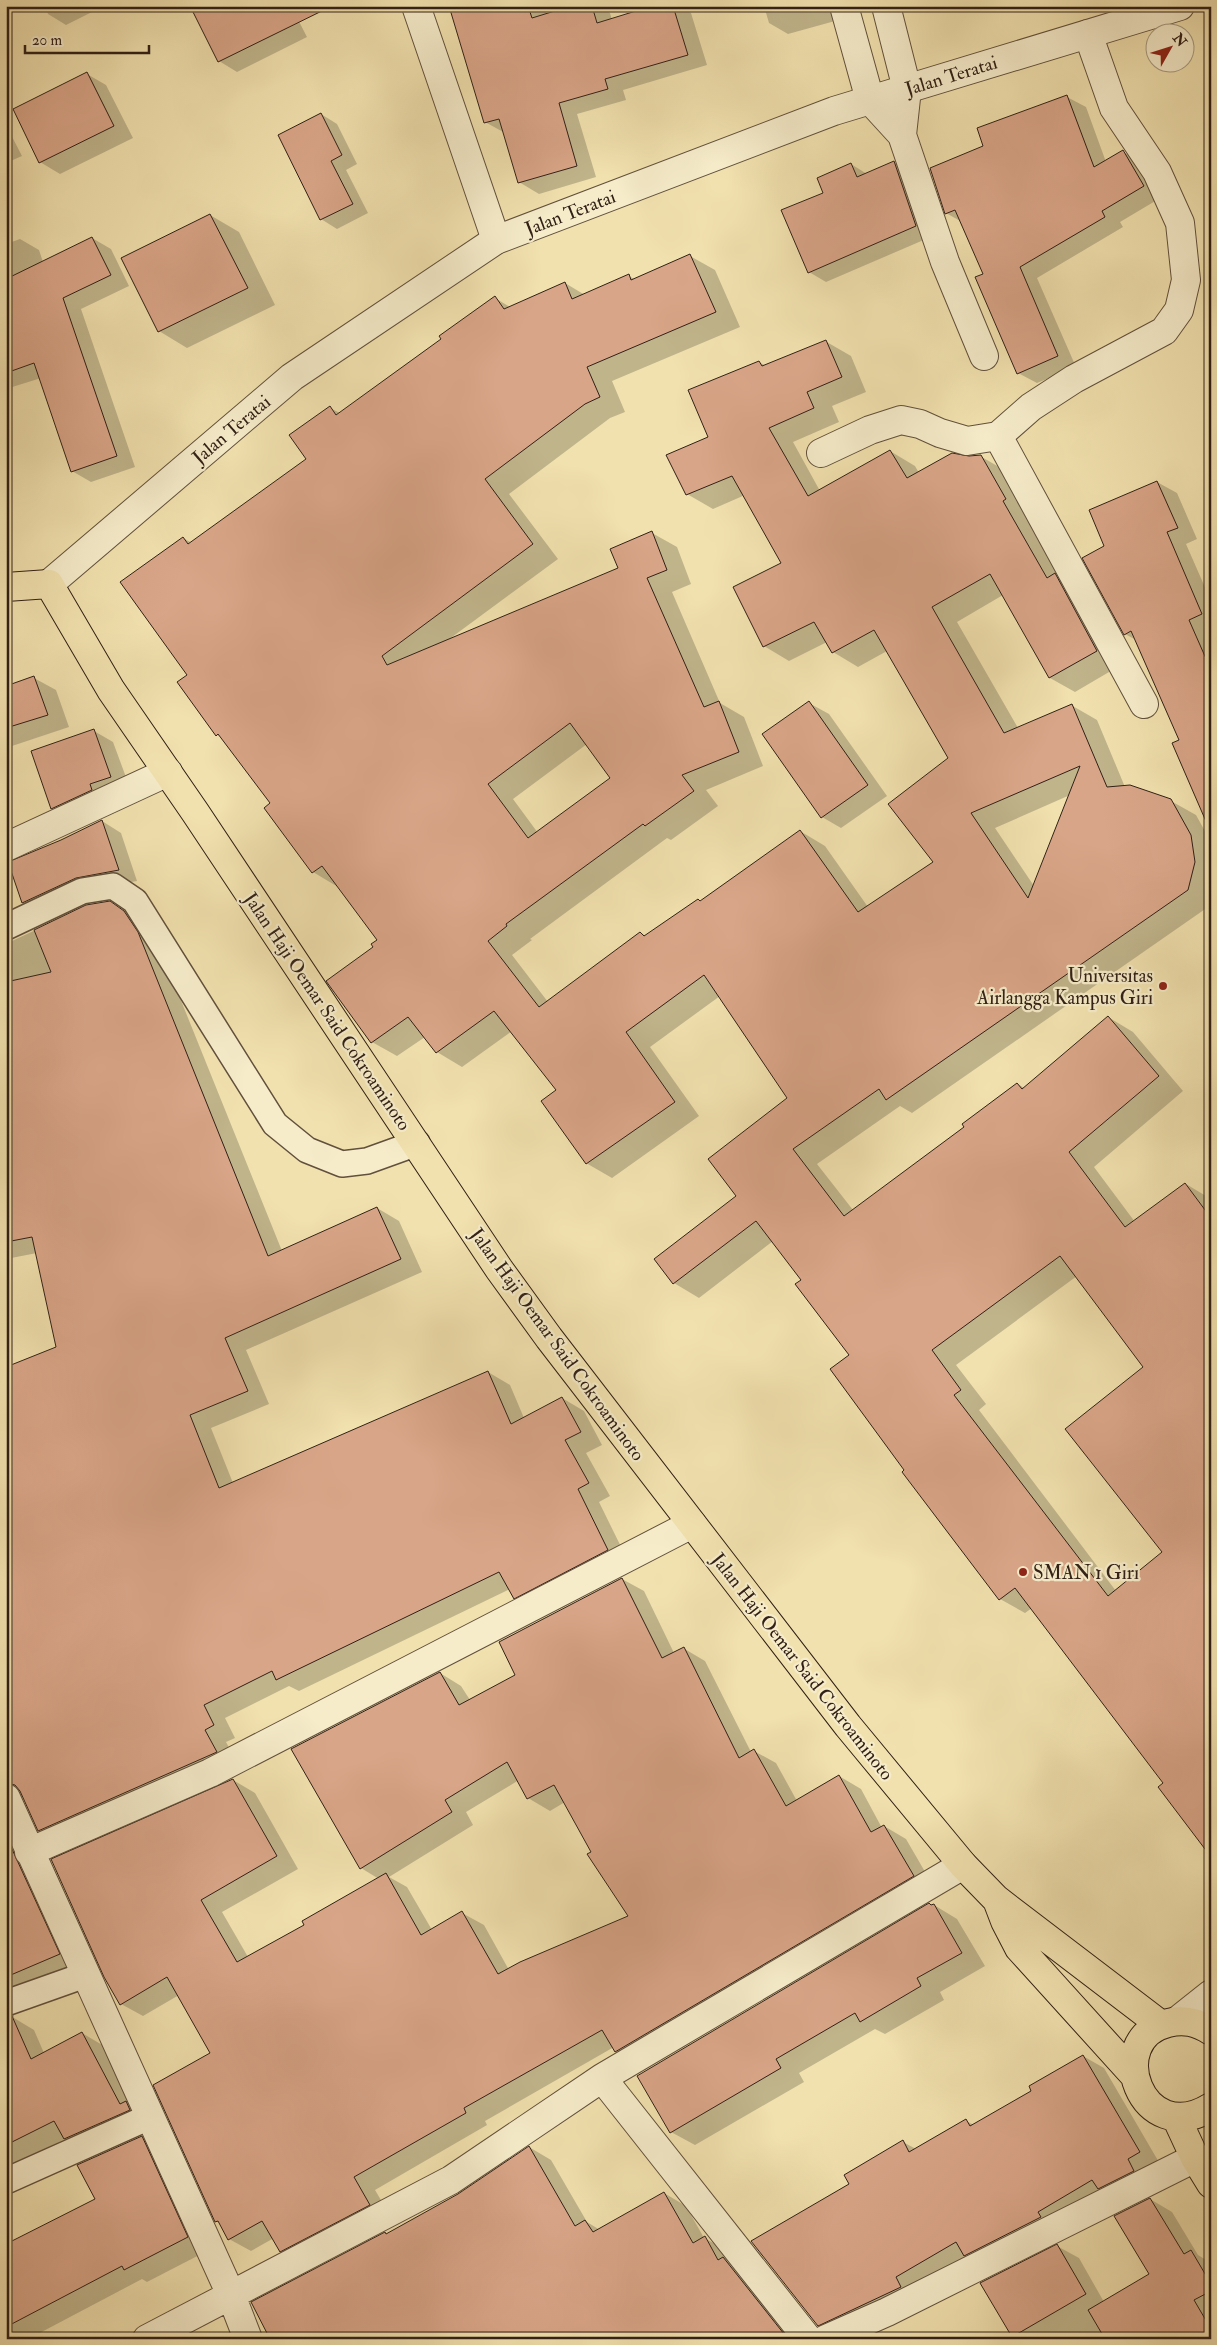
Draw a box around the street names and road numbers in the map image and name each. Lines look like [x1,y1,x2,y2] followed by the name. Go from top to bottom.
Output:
[901,51,1000,102] street label: Jalan Teratai
[521,185,619,242] street label: Jalan Teratai
[187,390,276,470] street label: Jalan Teratai
[238,887,416,1135] street label: Jalan Haji Oemar Said Cokroaminoto
[464,1223,650,1466] street label: Jalan Haji Oemar Said Cokroaminoto
[705,1547,899,1785] street label: Jalan Haji Oemar Said Cokroaminoto

